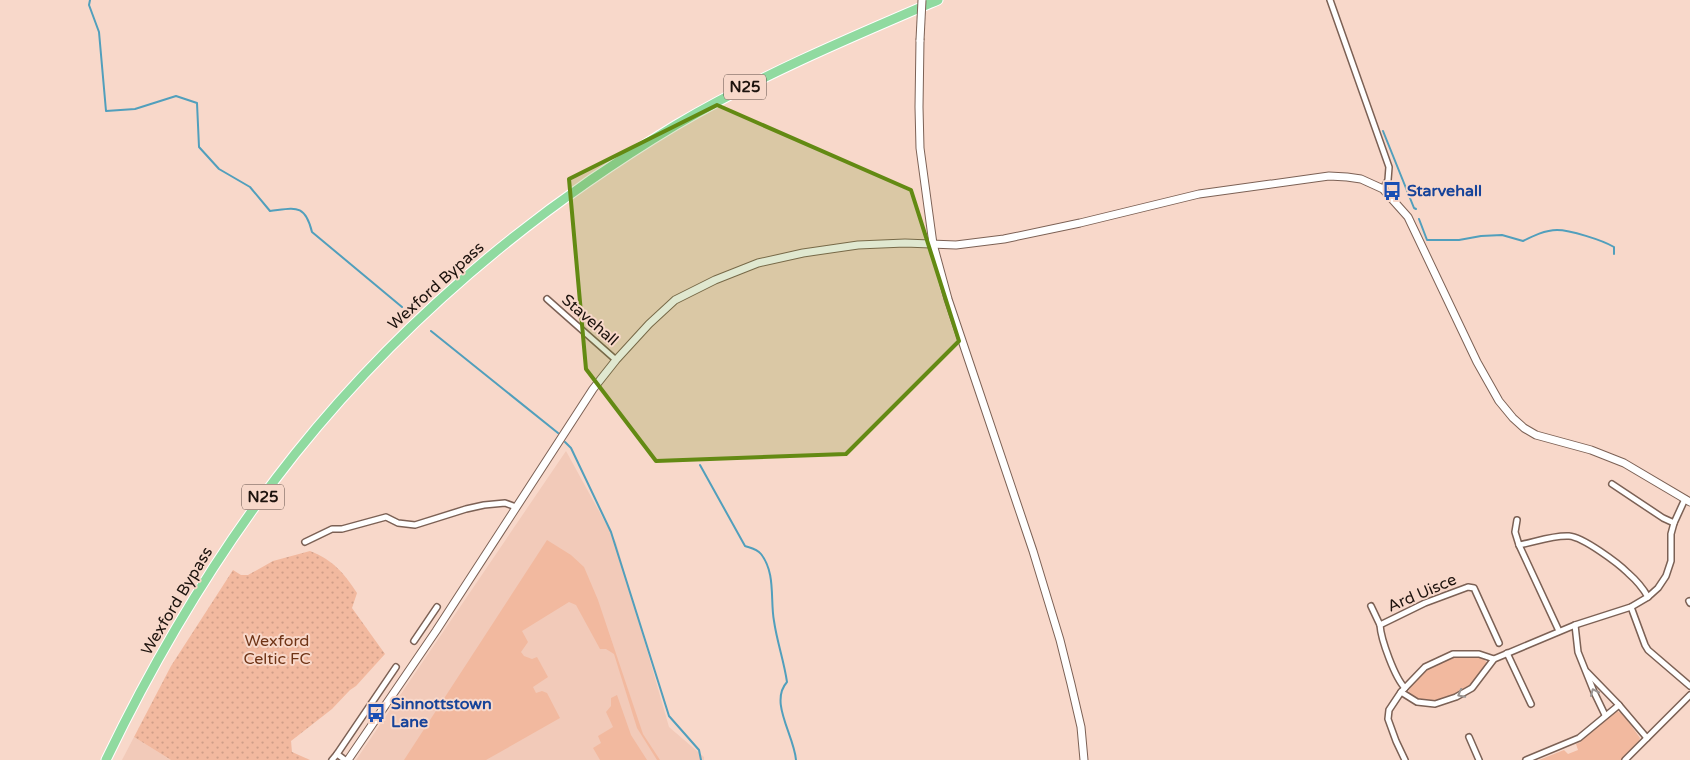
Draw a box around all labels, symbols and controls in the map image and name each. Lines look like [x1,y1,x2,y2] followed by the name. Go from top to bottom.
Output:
[724,74,766,100] road number: N25
[1381,180,1403,202] bus stop icon: Starvehall
[1407,181,1482,201] place label: Starvehall
[384,237,488,335] street label: Wexford Bypass
[558,290,622,350] street label: Stavehall
[242,484,284,510] road number: N25
[137,543,217,659] street label: Wexford Bypass
[1384,570,1460,616] street label: Ard Uisce
[243,631,311,669] park label: Wexford Celtic FC
[1458,688,1467,698] one-way arrow
[1590,688,1600,697] one-way arrow
[391,694,492,732] place label: Sinnottstown Lane
[365,702,387,724] bus stop icon: Sinnottstown Lane

